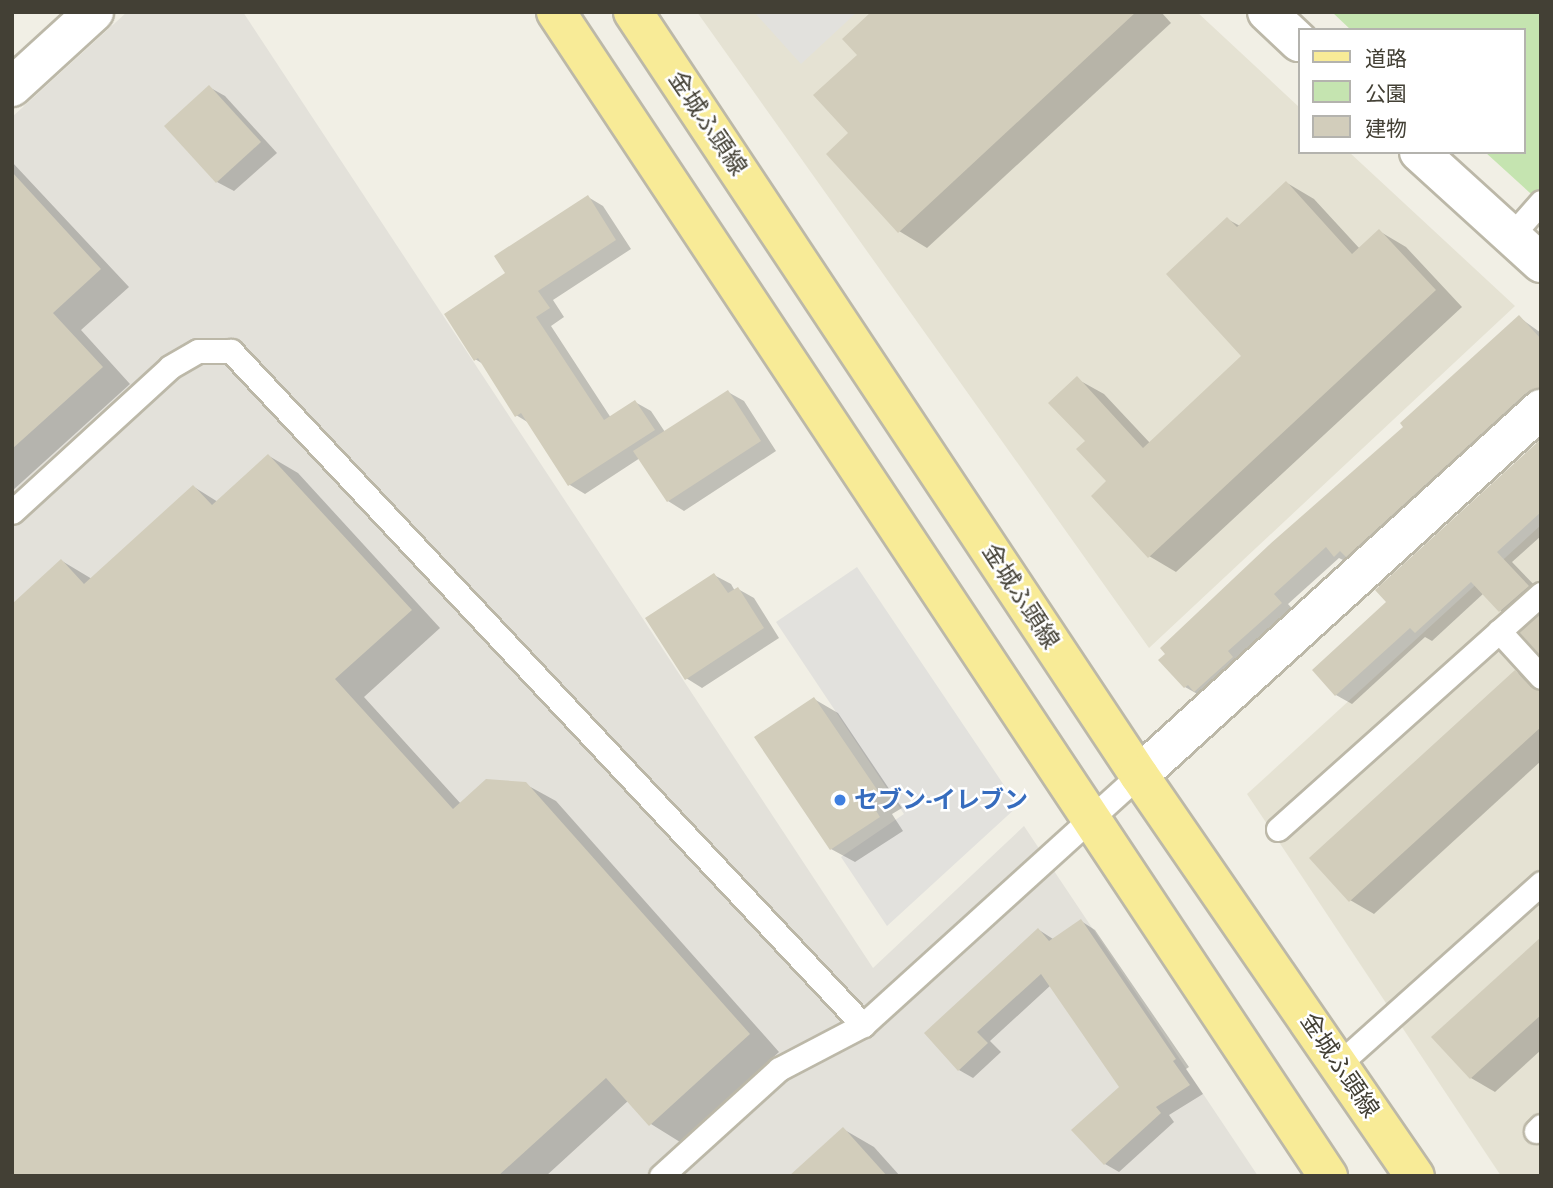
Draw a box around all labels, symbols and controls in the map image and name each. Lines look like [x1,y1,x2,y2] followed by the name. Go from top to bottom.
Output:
[1298,28,1525,154] legend
[1365,46,1407,70] text: 道路
[663,65,753,181] street label: 金城ふ頭線
[1365,81,1407,105] text: 公園
[1365,116,1407,140] text: 建物
[976,538,1066,654] street label: 金城ふ頭線
[854,786,1028,814] place label: セブン-イレブン
[832,792,848,808] marker: セブン-イレブン
[1295,1007,1385,1123] street label: 金城ふ頭線

